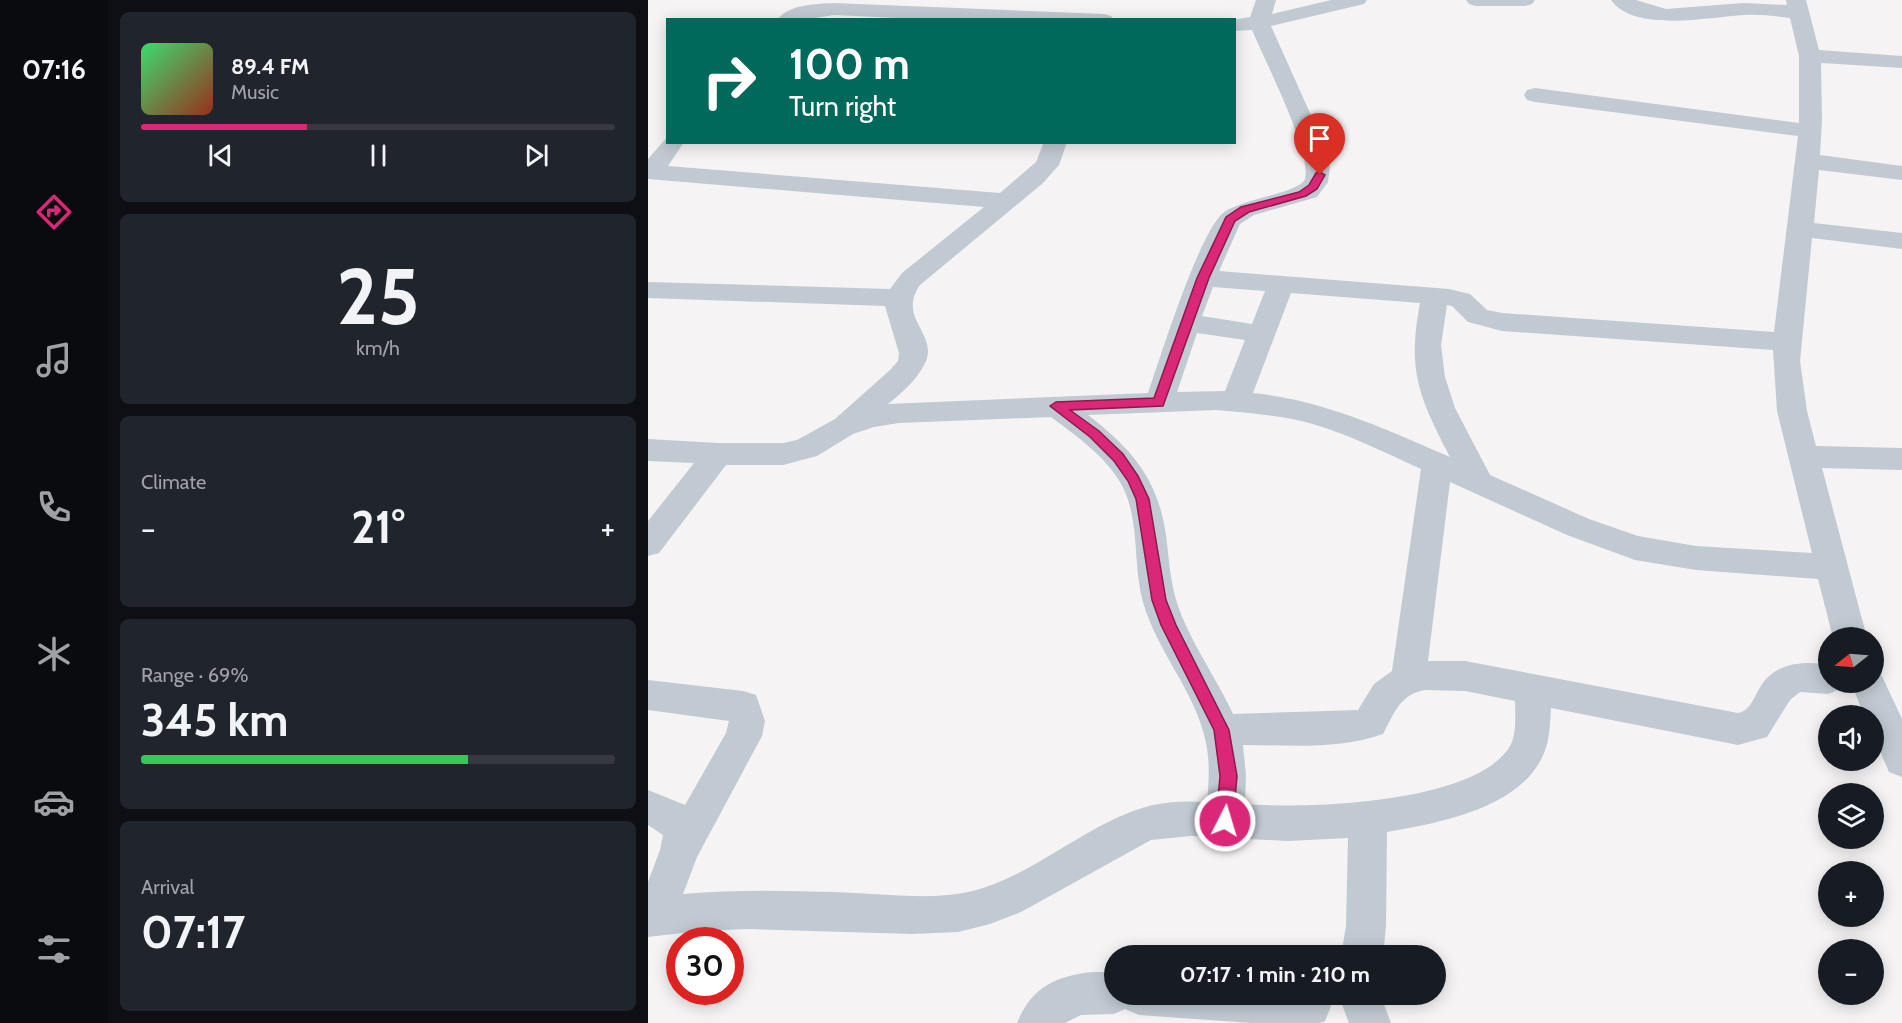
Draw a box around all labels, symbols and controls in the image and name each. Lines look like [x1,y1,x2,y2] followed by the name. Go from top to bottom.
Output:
[789,38,910,90] text: 100 m
[690,42,768,120] icon: right
[22,53,86,86] text: 07:16
[231,53,309,80] text: 89.4 FM
[231,80,279,104] text: Music
[789,90,896,123] text: Turn right
[1294,113,1345,175] pin
[1303,122,1336,155] icon: arrive
[204,139,237,172] icon: previous
[362,139,395,172] icon: pause
[520,139,553,172] icon: next
[33,191,75,233] icon: directions
[336,249,420,344] text: 25
[356,336,400,360] text: km/h
[33,339,75,381] icon: music
[141,470,206,494] text: Climate
[33,486,75,528] icon: phone
[351,500,405,554] text: 21°
[141,508,156,548] text: −
[600,508,615,548] text: +
[1818,627,1884,693] north arrow
[1818,627,1884,1005] map controls
[33,633,75,675] icon: climate
[141,663,248,687] text: Range · 69%
[141,693,288,747] text: 345 km
[1818,705,1884,771] button: sound
[33,781,75,823] icon: car
[1818,783,1884,849] button: layers
[1193,789,1257,853] position arrow
[1818,861,1884,927] button: +
[141,875,194,899] text: Arrival
[141,905,245,959] text: 07:17
[666,927,744,1005] speed limit sign: 30
[33,928,75,970] icon: filters
[1818,939,1884,1005] button: −
[1180,961,1370,988] text: 07:17 · 1 min · 210 m

